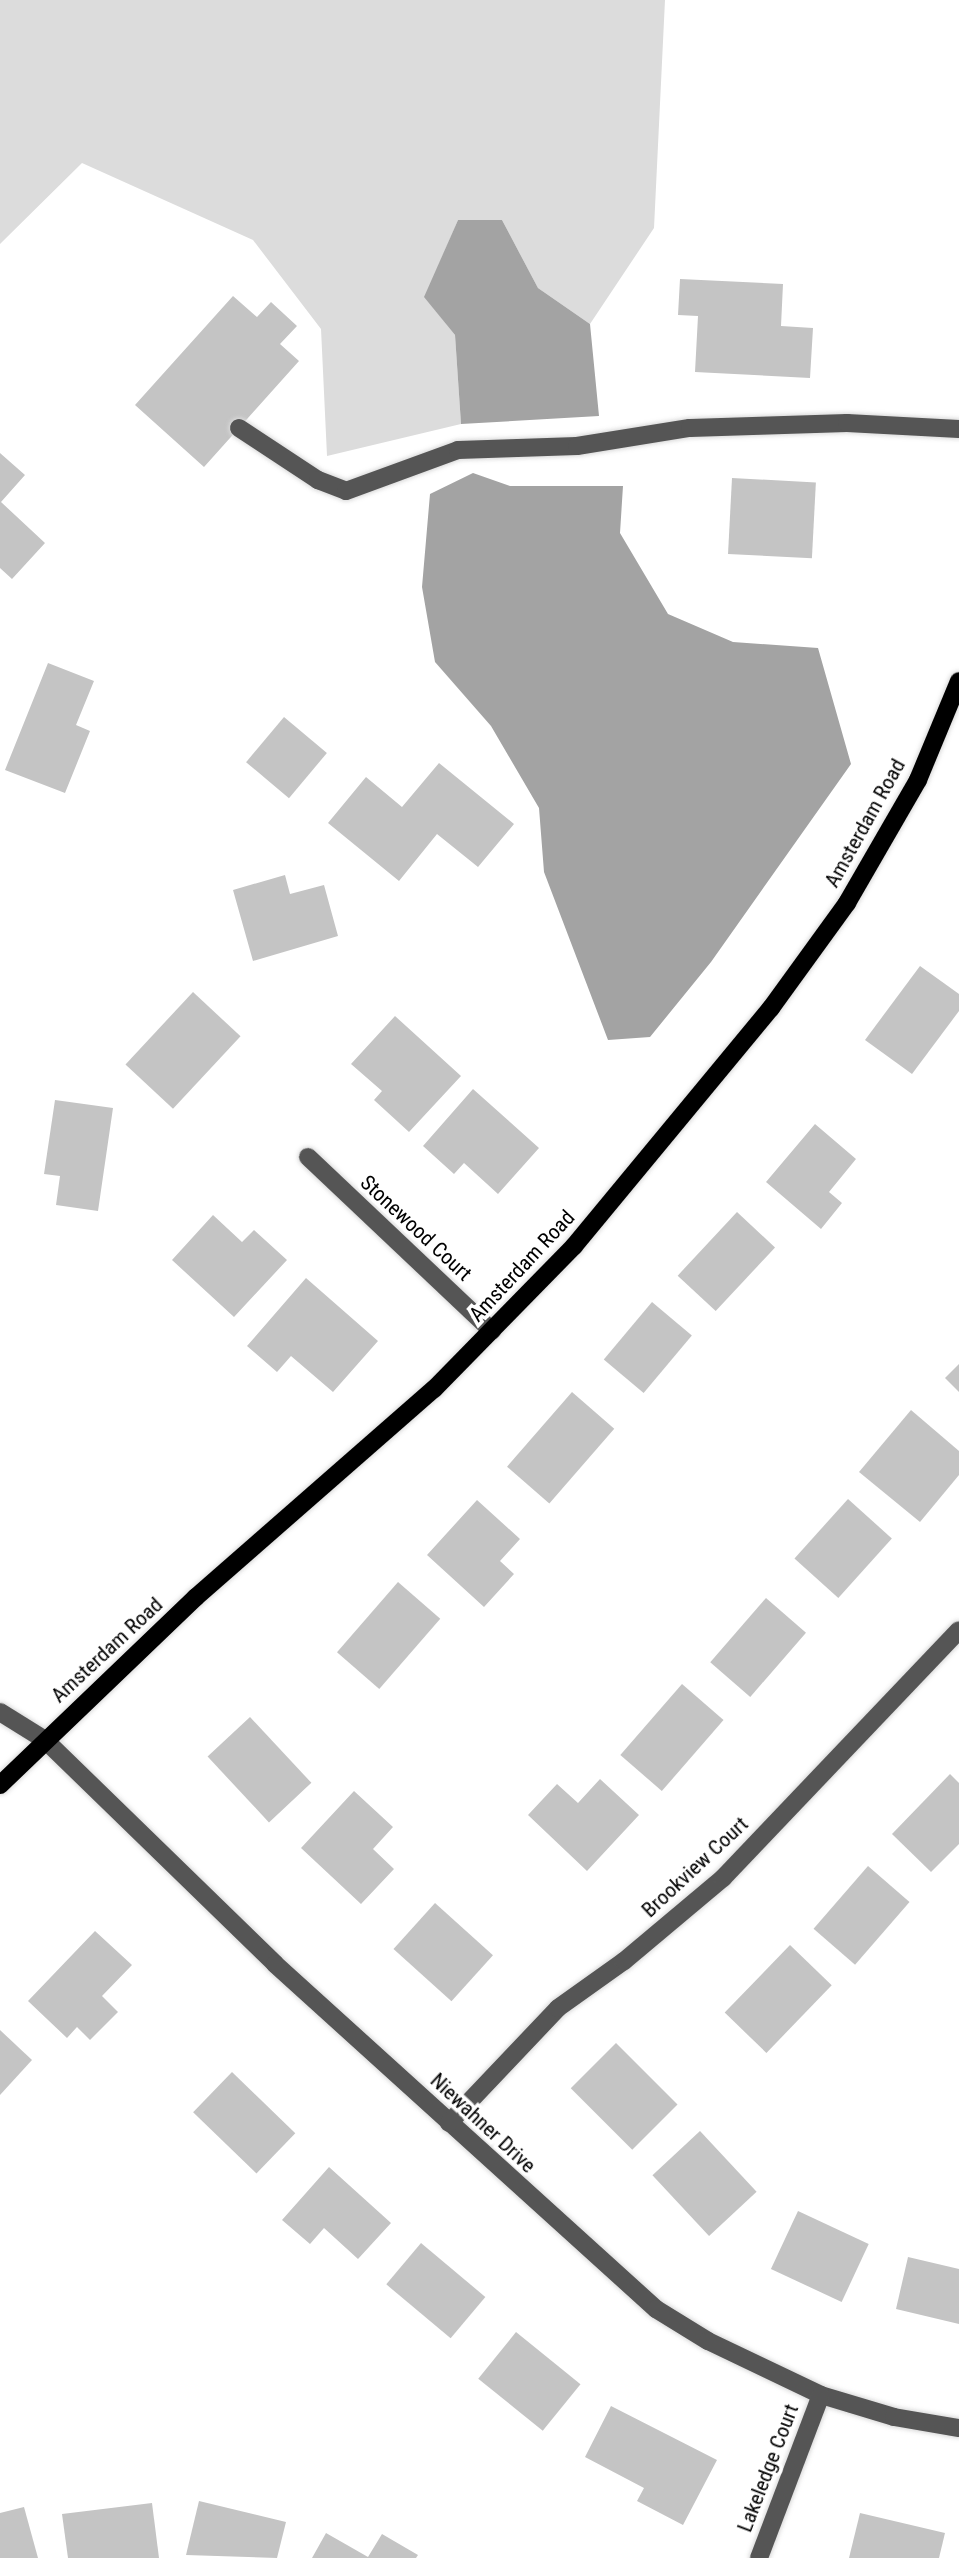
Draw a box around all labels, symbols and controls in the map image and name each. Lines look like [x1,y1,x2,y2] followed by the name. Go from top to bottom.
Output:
[819,754,911,892] street label: Amsterdam Road
[355,1170,477,1286] street label: Stonewood Court
[464,1205,580,1327] street label: Amsterdam Road
[46,1592,168,1708] street label: Amsterdam Road
[637,1811,753,1923] street label: Brookview Court
[425,2068,541,2178] street label: Niewahner Drive
[732,2400,804,2536] street label: Lakeledge Court

